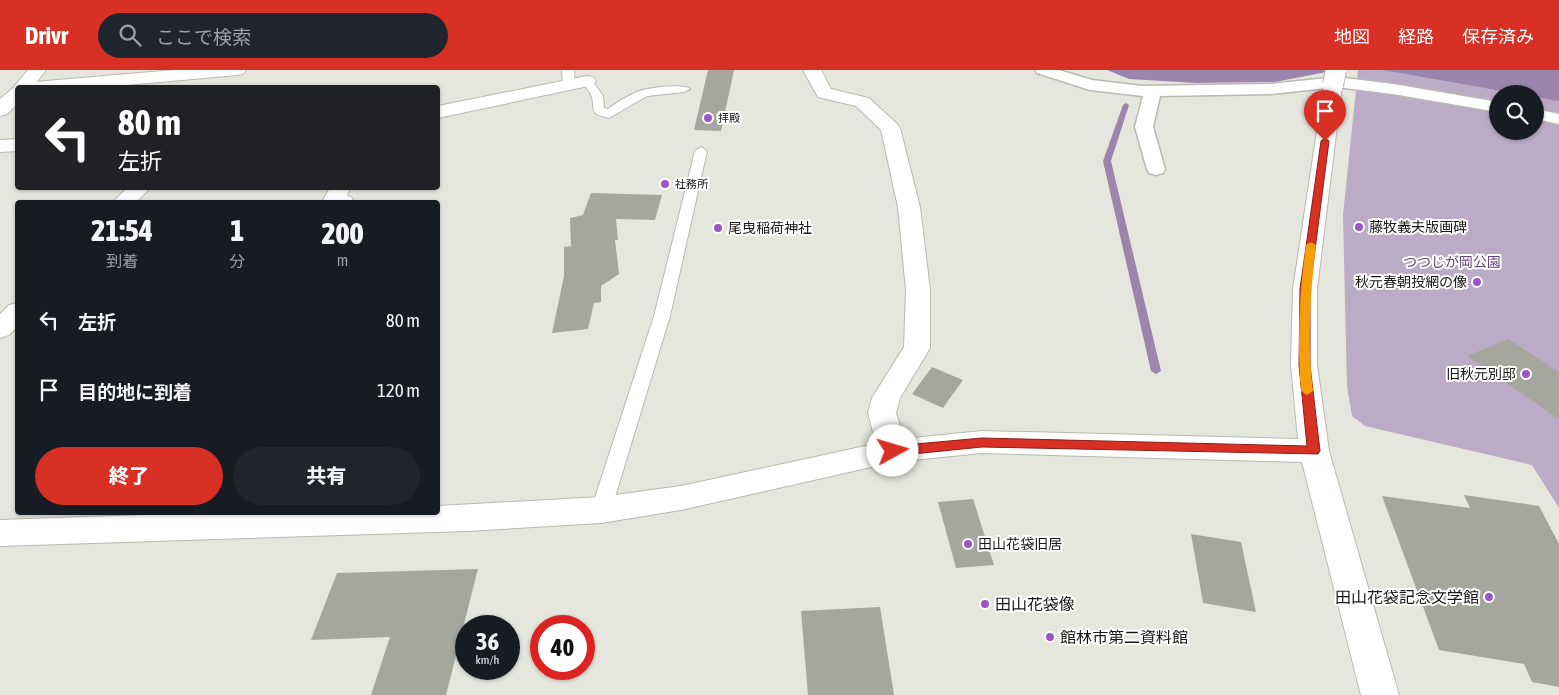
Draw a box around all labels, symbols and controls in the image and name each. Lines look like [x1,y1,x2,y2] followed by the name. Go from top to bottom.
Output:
[98,13,448,58] search box
[116,21,144,49] icon: search
[25,22,68,49] text: Drivr
[156,26,251,48] text: ここで検索
[1334,26,1370,47] text: 地図
[1398,26,1434,47] text: 経路
[1462,26,1534,47] text: 保存済み
[1489,85,1544,140] map controls
[1489,85,1544,140] button: search
[1304,90,1346,141] pin
[1311,97,1339,125] icon: arrive
[118,102,181,142] text: 80 m
[35,105,100,170] icon: left
[702,112,714,124] marker: 拝殿
[718,112,740,124] place label: 拝殿
[118,148,162,174] text: 左折
[659,178,671,190] marker: 社務所
[675,178,709,190] place label: 社務所
[91,213,153,247] text: 21:54
[230,213,244,247] text: 1
[321,216,364,250] text: 200
[1369,219,1467,235] place label: 藤牧義夫版画碑
[728,220,812,236] place label: 尾曳稲荷神社
[1353,221,1365,233] marker: 藤牧義夫版画碑
[712,222,724,234] marker: 尾曳稲荷神社
[337,251,348,269] text: m
[106,252,138,270] text: 到着
[229,252,245,270] text: 分
[1403,254,1501,270] park label: つつじが岡公園
[1355,274,1467,290] place label: 秋元春朝投網の像
[1471,276,1483,288] marker: 秋元春朝投網の像
[35,306,63,334] icon: left
[386,309,420,331] text: 80 m
[78,311,116,333] text: 左折
[1446,366,1516,382] place label: 旧秋元別邸
[1520,368,1532,380] marker: 旧秋元別邸
[35,376,63,404] icon: arrive
[377,379,420,401] text: 120 m
[78,381,192,403] text: 目的地に到着
[866,424,918,476] position arrow
[35,447,223,505] button: 終了
[233,447,420,505] button: 共有
[978,536,1062,552] place label: 田山花袋旧居
[962,538,974,550] marker: 田山花袋旧居
[1335,588,1479,606] place label: 田山花袋記念文学館
[1483,591,1495,603] marker: 田山花袋記念文学館
[995,595,1075,613] place label: 田山花袋像
[979,598,991,610] marker: 田山花袋像
[530,615,595,680] speed limit sign: 40
[476,627,499,655] text: 36
[1060,628,1188,646] place label: 館林市第二資料館
[1044,631,1056,643] marker: 館林市第二資料館
[476,653,499,667] text: km/h

